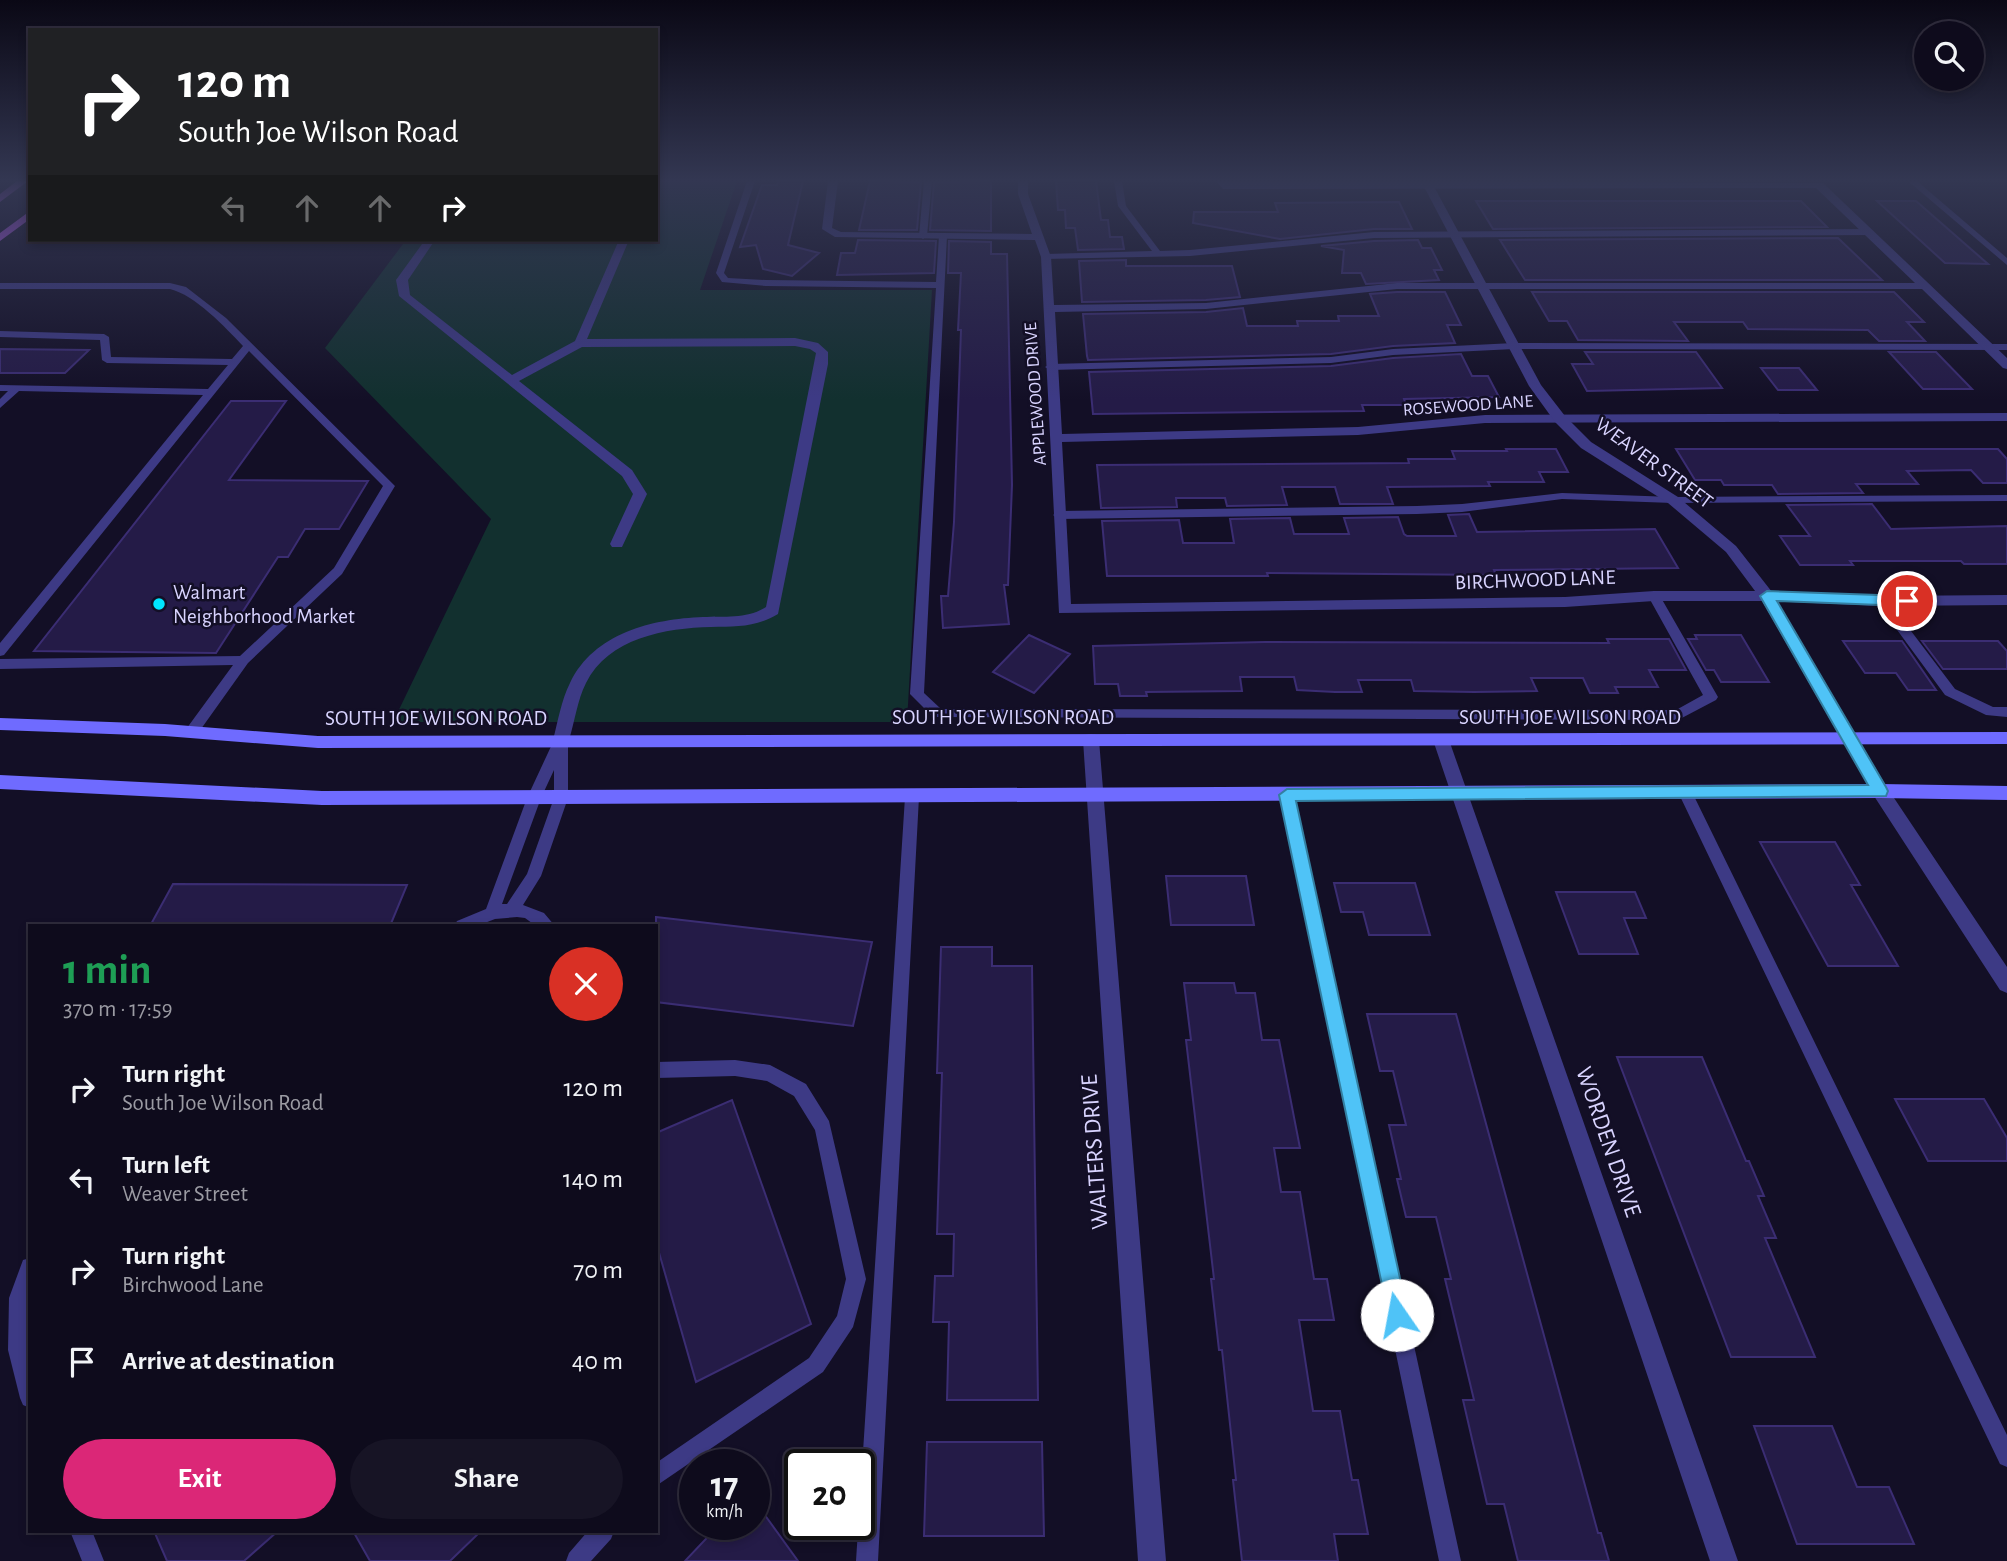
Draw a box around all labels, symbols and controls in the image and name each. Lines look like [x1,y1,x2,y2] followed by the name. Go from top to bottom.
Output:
[1914,21,1984,91] map controls
[1914,21,1984,91] button: search
[63,56,154,147] icon: right
[178,58,291,107] text: 120 m
[178,116,459,148] text: South Joe Wilson Road
[215,189,253,227] icon: left
[288,189,326,227] icon: ahead
[361,189,399,227] icon: ahead
[434,189,472,227] icon: right
[1022,321,1050,466] street label: APPLEWOOD DRIVE
[1402,392,1534,420] street label: ROSEWOOD LANE
[1591,413,1717,513] street label: WEAVER STREET
[1454,567,1616,593] street label: BIRCHWOOD LANE
[1877,571,1937,631] pin
[173,582,355,627] place label: Walmart Neighborhood Market
[1888,582,1926,620] icon: arrive
[151,596,167,612] marker: Walmart Neighborhood Market
[892,707,1114,728] street label: SOUTH JOE WILSON ROAD
[1459,707,1681,728] street label: SOUTH JOE WILSON ROAD
[325,708,547,729] street label: SOUTH JOE WILSON ROAD
[549,947,623,1021] button: close
[63,949,152,991] text: 1 min
[63,998,172,1021] text: 370 m · 17:59
[122,1061,225,1087] text: Turn right
[1571,1064,1645,1221] street label: WORDEN DRIVE
[63,1070,101,1108] icon: right
[1078,1073,1112,1230] street label: WALTERS DRIVE
[563,1075,623,1101] text: 120 m
[122,1092,324,1115] text: South Joe Wilson Road
[122,1152,210,1178] text: Turn left
[63,1161,101,1199] icon: left
[563,1166,623,1192] text: 140 m
[122,1183,248,1206] text: Weaver Street
[122,1243,225,1269] text: Turn right
[63,1252,101,1290] icon: right
[573,1257,623,1283] text: 70 m
[122,1274,264,1297] text: Birchwood Lane
[1360,1278,1434,1352] position arrow
[63,1343,101,1381] icon: arrive
[122,1348,335,1374] text: Arrive at destination
[572,1348,623,1374] text: 40 m
[63,1439,336,1519] button: Exit
[350,1439,623,1519] button: Share
[784,1449,875,1540] speed limit sign: 20
[711,1468,738,1503] text: 17
[706,1503,743,1521] text: km/h

